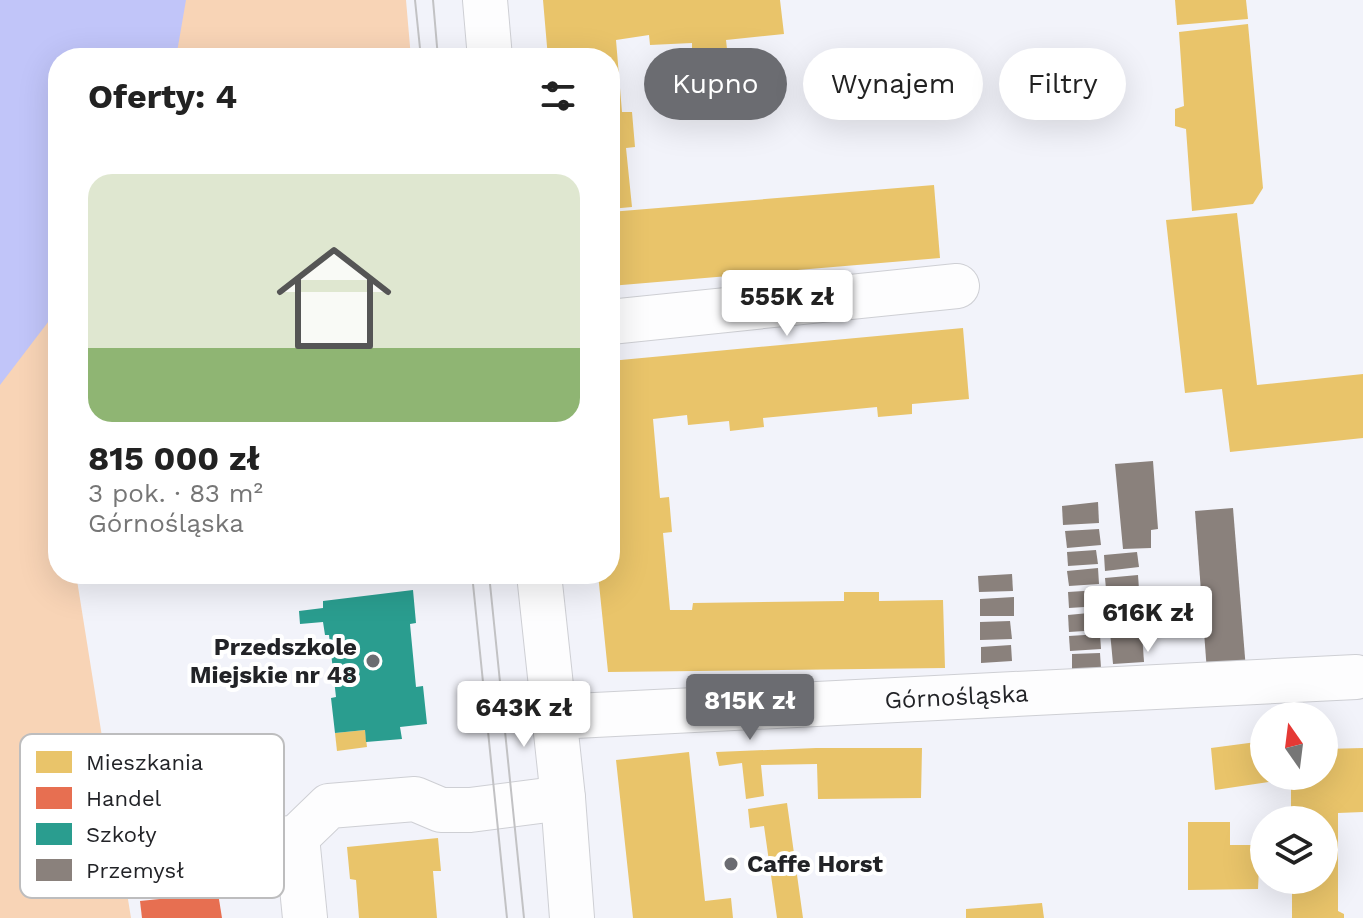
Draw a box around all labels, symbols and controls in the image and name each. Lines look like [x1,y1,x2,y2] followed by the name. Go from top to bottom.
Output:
[644,48,787,120] chip: Kupno
[803,48,983,120] chip: Wynajem
[999,48,1126,120] chip: Filtry
[536,74,580,118] icon: filters
[88,76,237,116] text: Oferty: 4
[262,226,406,370] icon: home
[713,270,861,338] pin: 555K zł
[740,281,834,311] text: 555K zł
[88,438,260,478] text: 815 000 zł
[88,478,263,508] text: 3 pok. · 83 m²
[88,508,244,538] text: Górnośląska
[1074,586,1222,654] pin: 616K zł
[1102,597,1194,627] text: 616K zł
[190,633,357,689] place label: Przedszkole Miejskie nr 48
[364,652,382,670] marker: Przedszkole Miejskie nr 48
[676,674,824,742] pin: 815K zł
[884,679,1029,715] street label: Górnośląska
[450,681,598,749] pin: 643K zł
[704,685,796,715] text: 815K zł
[475,692,573,722] text: 643K zł
[1250,702,1338,790] north arrow
[1250,702,1338,894] map controls
[20,734,284,898] legend
[86,750,203,775] text: Mieszkania
[86,786,162,811] text: Handel
[1250,806,1338,894] button: layers
[86,822,157,847] text: Szkoły
[747,850,883,878] place label: Caffe Horst
[722,855,740,873] marker: Caffe Horst
[86,858,184,883] text: Przemysł

